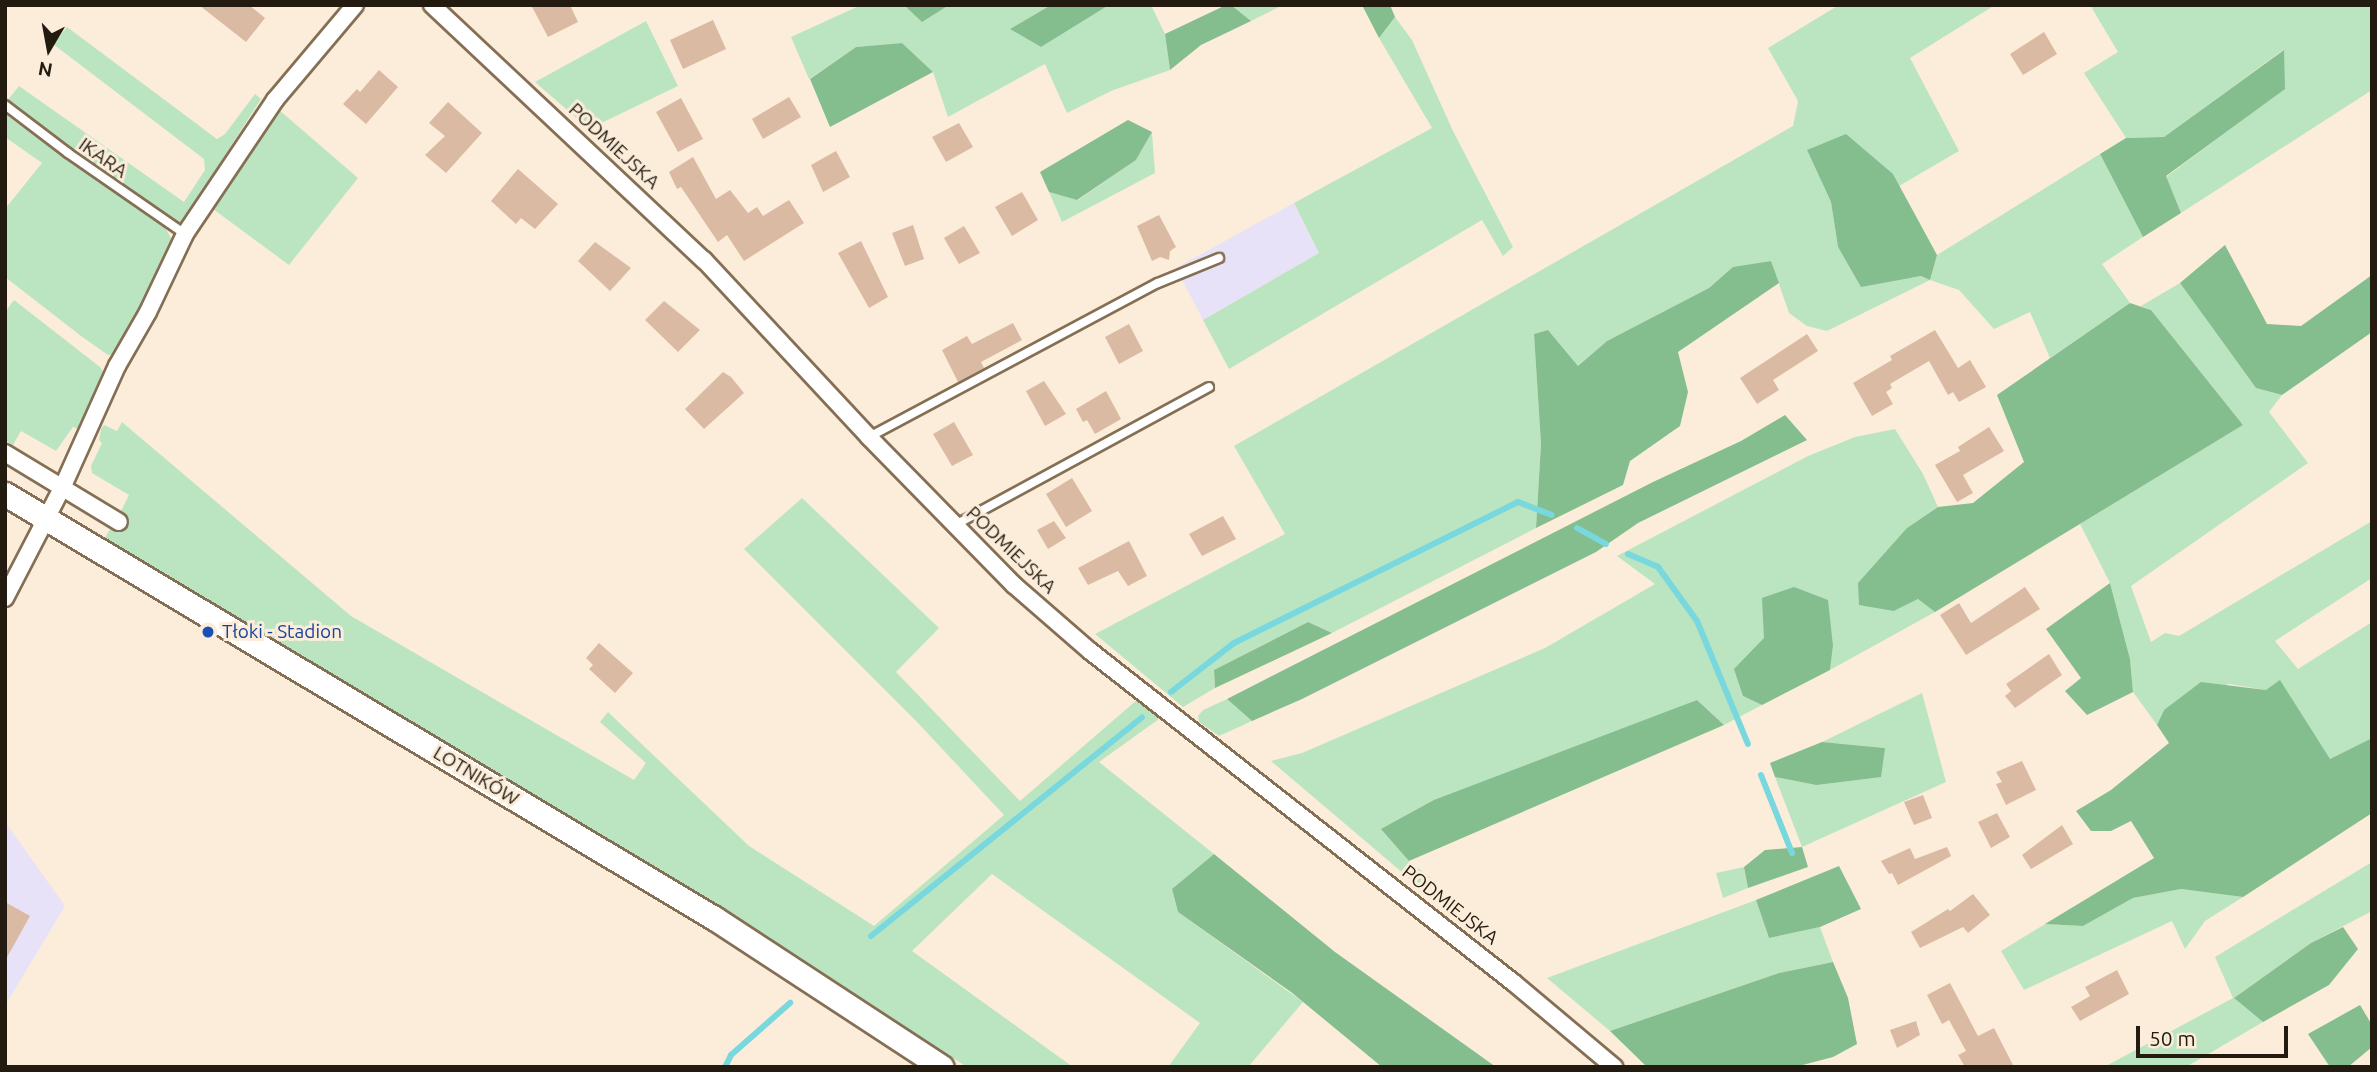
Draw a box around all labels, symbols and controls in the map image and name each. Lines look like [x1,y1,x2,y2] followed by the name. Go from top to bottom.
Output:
[14,14,84,84] north arrow
[36,58,54,82] text: N
[564,98,664,194] street label: PODMIEJSKA
[74,133,132,183] street label: IKARA
[961,502,1061,598] street label: PODMIEJSKA
[222,621,342,643] place label: Tłoki - Stadion
[200,624,216,640] marker: Tłoki - Stadion
[429,742,523,810] street label: LOTNIKÓW
[1397,860,1503,950] street label: PODMIEJSKA
[2139,1012,2291,1056] scale bar
[2149,1026,2196,1050] text: 50 m

